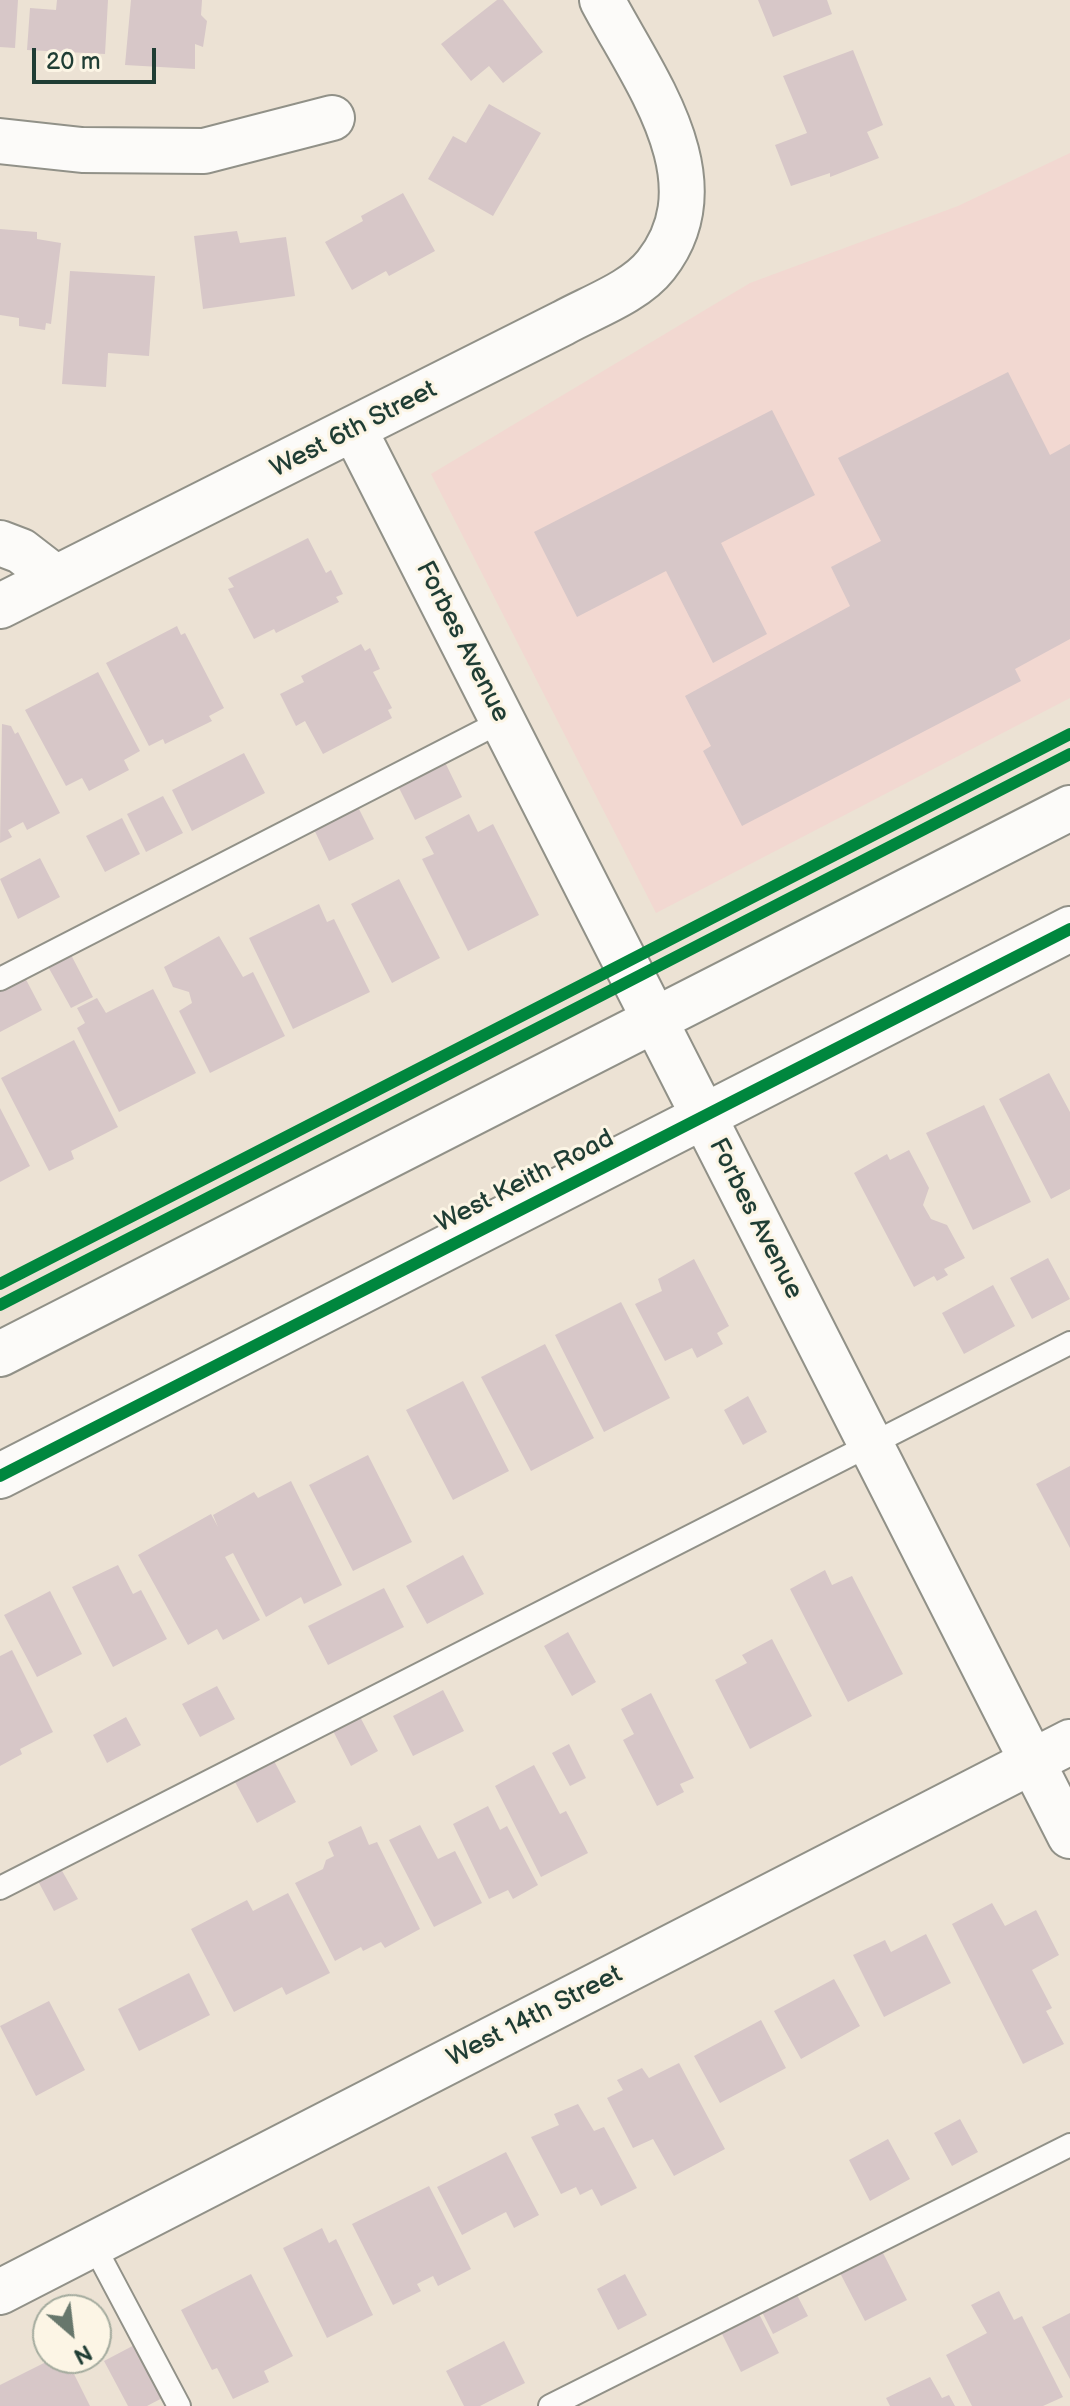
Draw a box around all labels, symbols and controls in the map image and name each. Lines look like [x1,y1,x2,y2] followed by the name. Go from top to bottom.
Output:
[36,32,160,82] scale bar
[46,47,101,76] text: 20 m
[266,375,442,485] street label: West 6th Street
[408,556,516,728] street label: Forbes Avenue
[431,1124,619,1240] street label: West Keith Road
[701,1133,809,1305] street label: Forbes Avenue
[442,1959,628,2075] street label: West 14th Street
[32,2294,112,2374] north arrow
[69,2338,96,2370] text: N

